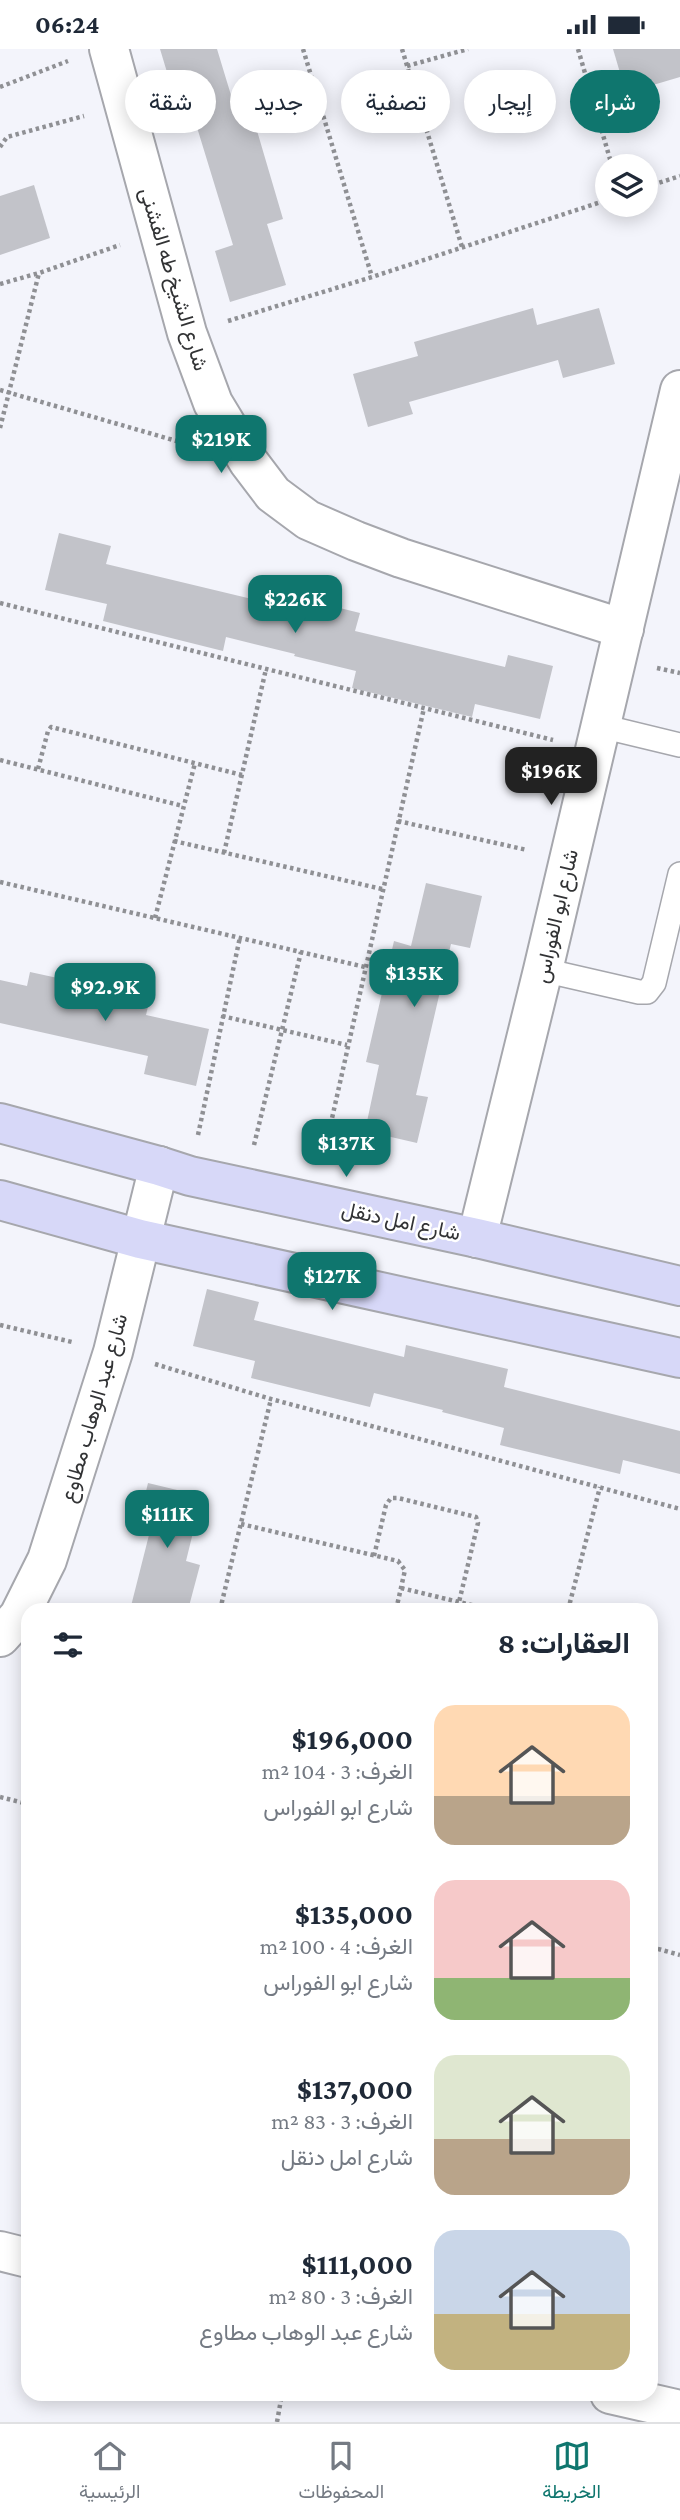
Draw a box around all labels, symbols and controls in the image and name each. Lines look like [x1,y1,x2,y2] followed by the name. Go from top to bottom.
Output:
[35,10,100,39] text: 06:24
[125,70,216,133] chip: شقة
[230,70,327,133] chip: جديد
[341,70,450,133] chip: تصفية
[464,70,556,133] chip: إيجار
[570,70,660,133] chip: شراء
[595,154,658,217] map controls
[595,154,658,217] button: layers
[133,185,213,374] street label: شارع الشيخ طه الفشنى
[172,415,270,475] pin: $219K
[191,425,251,451] text: $219K
[246,575,344,635] pin: $226K
[264,585,326,611] text: $226K
[502,747,600,807] pin: $196K
[521,757,581,783] text: $196K
[529,847,585,986] street label: شارع ابو الفوراس
[365,949,463,1009] pin: $135K
[385,959,443,985] text: $135K
[48,963,162,1023] pin: $92.9K
[71,973,140,999] text: $92.9K
[297,1119,395,1179] pin: $137K
[318,1129,374,1155] text: $137K
[339,1197,463,1247] street label: شارع امل دنقل
[283,1253,381,1312] pin: $127K
[303,1262,361,1288] text: $127K
[56,1311,134,1506] street label: شارع عبد الوهاب مطاوع
[118,1491,216,1550] pin: $111K
[141,1500,193,1526] text: $111K
[49,1626,87,1664] icon: filters
[498,1626,630,1659] text: العقارات: 8
[291,1722,413,1755] text: $196,000
[490,1733,574,1817] icon: home
[262,1758,413,1784] text: الغرف: 3 · 104 m²
[263,1794,413,1820] text: شارع ابو الفوراس
[295,1897,413,1930] text: $135,000
[490,1908,574,1992] icon: home
[260,1933,413,1959] text: الغرف: 4 · 100 m²
[263,1969,413,1995] text: شارع ابو الفوراس
[297,2072,413,2105] text: $137,000
[490,2083,574,2167] icon: home
[271,2108,413,2134] text: الغرف: 3 · 83 m²
[281,2144,413,2170] text: شارع امل دنقل
[301,2247,413,2280] text: $111,000
[490,2258,574,2342] icon: home
[269,2283,413,2309] text: الغرف: 3 · 80 m²
[199,2319,413,2345] text: شارع عبد الوهاب مطاوع
[79,2437,140,2508] tab: الرئيسية
[299,2437,384,2508] tab: المحفوظات
[542,2437,601,2508] tab: الخريطة

